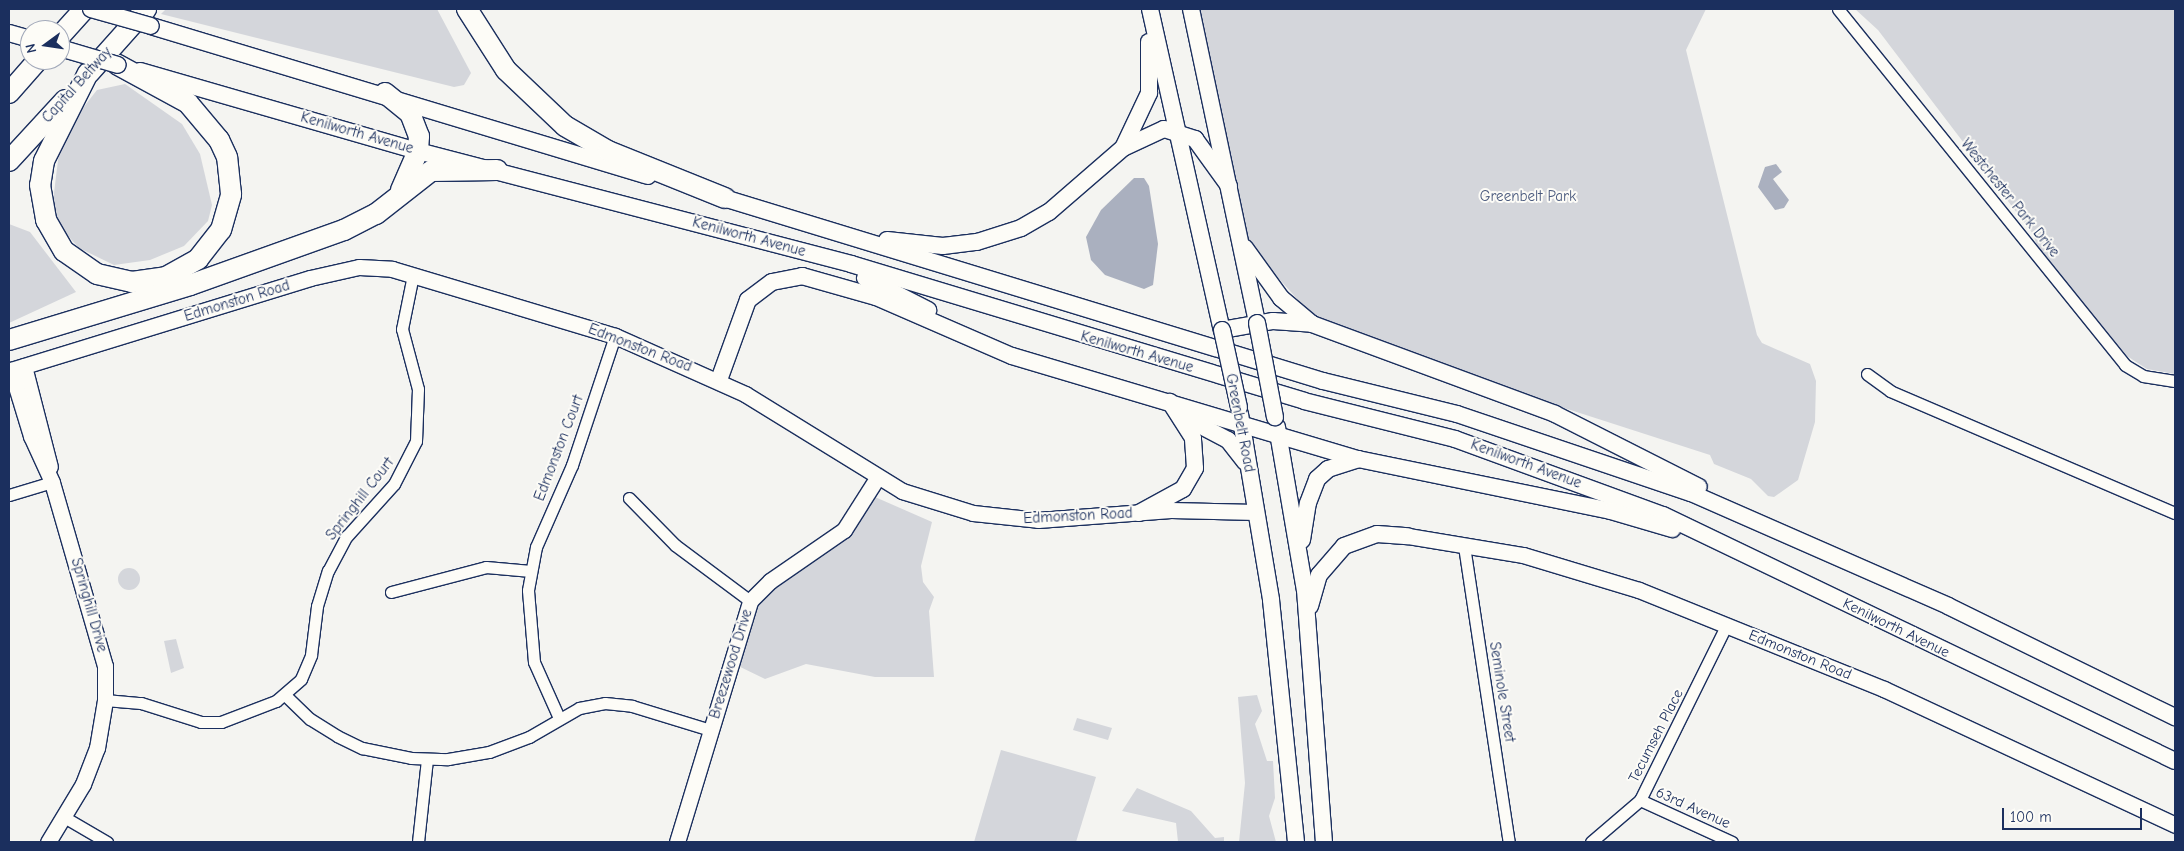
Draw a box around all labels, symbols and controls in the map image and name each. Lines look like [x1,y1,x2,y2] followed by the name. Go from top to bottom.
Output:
[20,20,70,70] north arrow
[22,42,40,55] text: N
[38,43,116,127] street label: Capital Beltway
[299,108,415,158] street label: Kenilworth Avenue
[1957,135,2063,261] street label: Westchester Park Drive
[1480,188,1576,206] park label: Greenbelt Park
[690,213,808,261] street label: Kenilworth Avenue
[182,276,292,326] street label: Edmonston Road
[586,320,694,376] street label: Edmonston Road
[1079,327,1195,377] street label: Kenilworth Avenue
[1222,372,1258,474] street label: Greenbelt Road
[531,392,587,504] street label: Edmonston Court
[1468,436,1584,492] street label: Kenilworth Avenue
[322,454,398,544] street label: Springhill Court
[1023,504,1133,528] street label: Edmonston Road
[67,556,111,654] street label: Springhill Drive
[1840,594,1952,662] street label: Kenilworth Avenue
[706,607,756,721] street label: Breezewood Drive
[1746,626,1854,684] street label: Edmonston Road
[1485,641,1519,743] street label: Seminole Street
[1625,686,1687,786] street label: Tecumseh Place
[1653,784,1733,832] street label: 63rd Avenue
[2004,798,2144,830] scale bar
[2010,808,2052,826] text: 100 m

